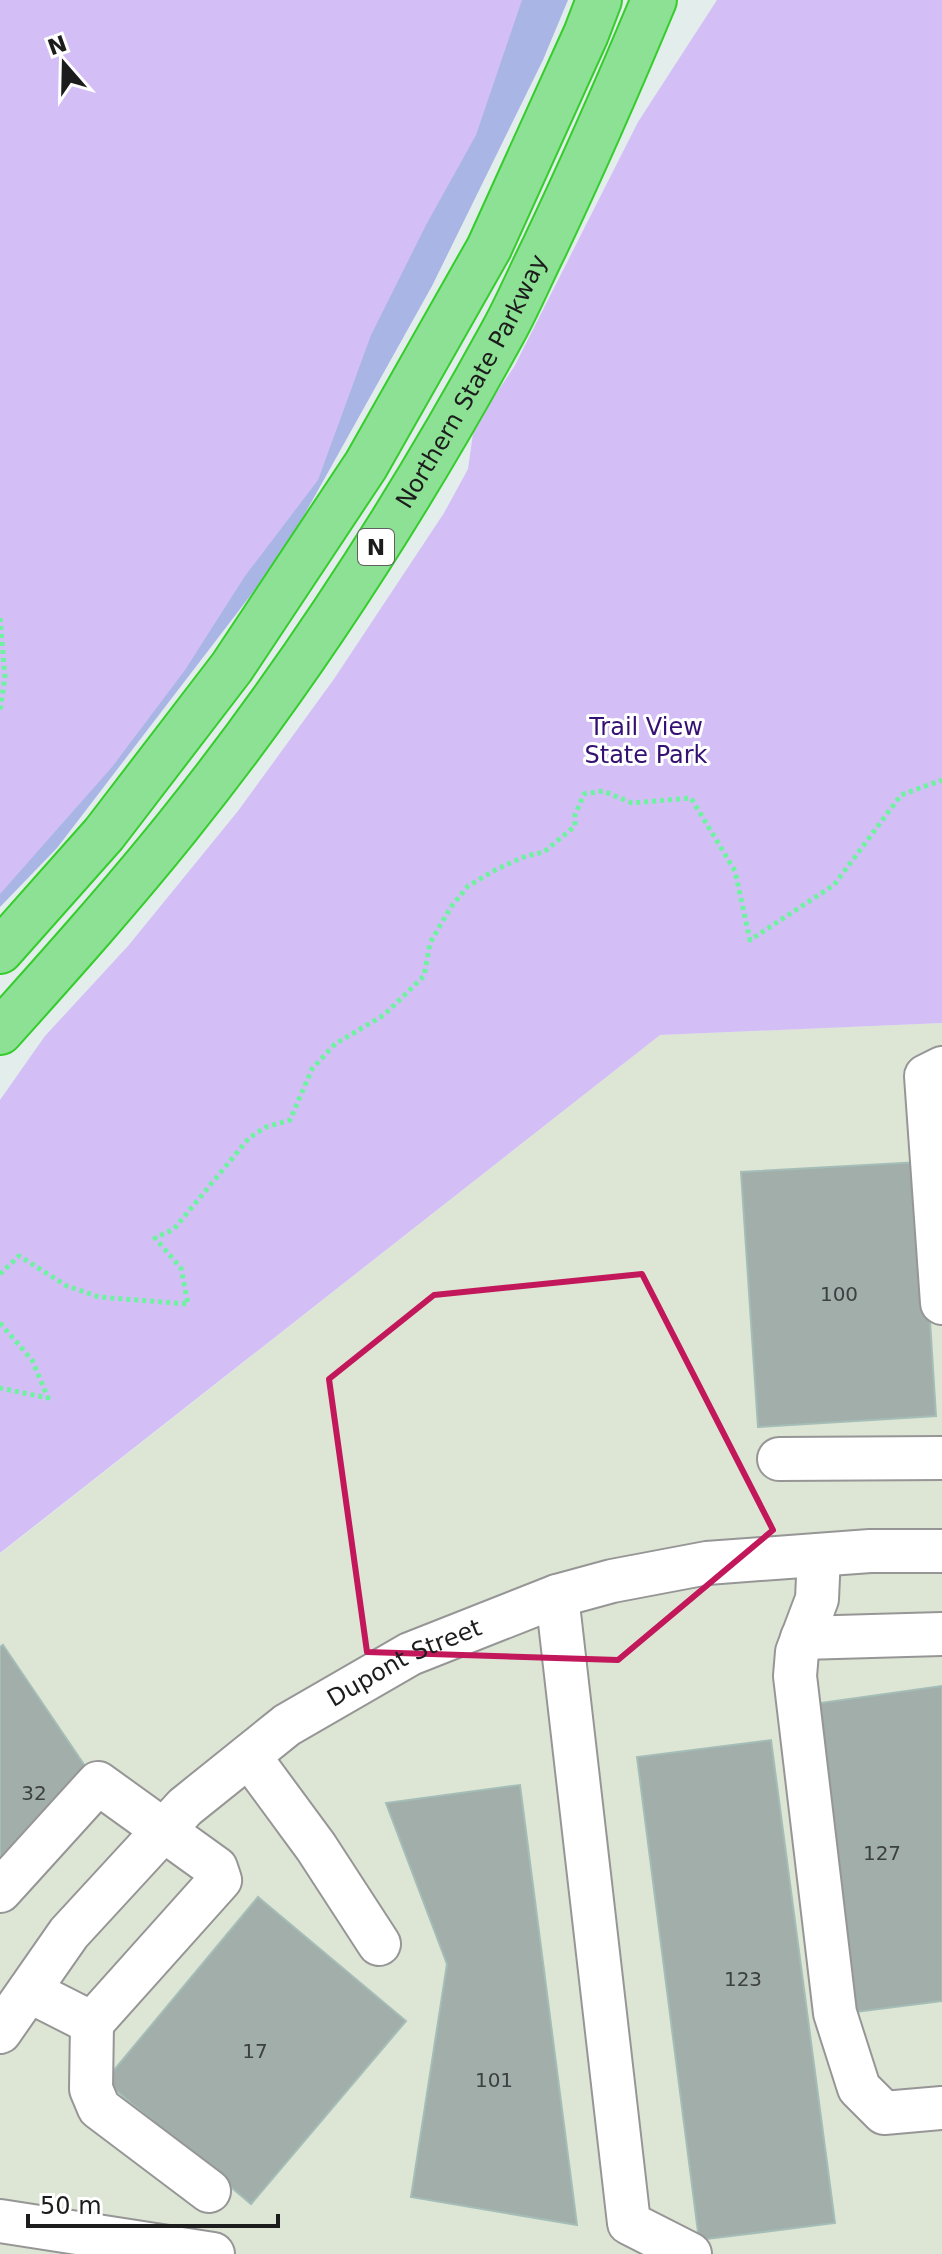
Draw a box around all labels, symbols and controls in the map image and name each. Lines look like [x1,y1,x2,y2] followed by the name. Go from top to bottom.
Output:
[24,24,104,104] north arrow
[44,31,70,61] text: N
[390,250,553,513] street label: Northern State Parkway
[358,529,394,565] road number: N
[584,713,708,769] park label: Trail View State Park
[820,1282,858,1306] house number: 100
[322,1613,485,1713] street label: Dupont Street
[21,1781,47,1805] house number: 32
[863,1841,901,1865] house number: 127
[724,1967,762,1991] house number: 123
[242,2039,268,2063] house number: 17
[475,2068,513,2092] house number: 101
[28,2178,278,2228] scale bar
[40,2192,102,2220] text: 50 m

